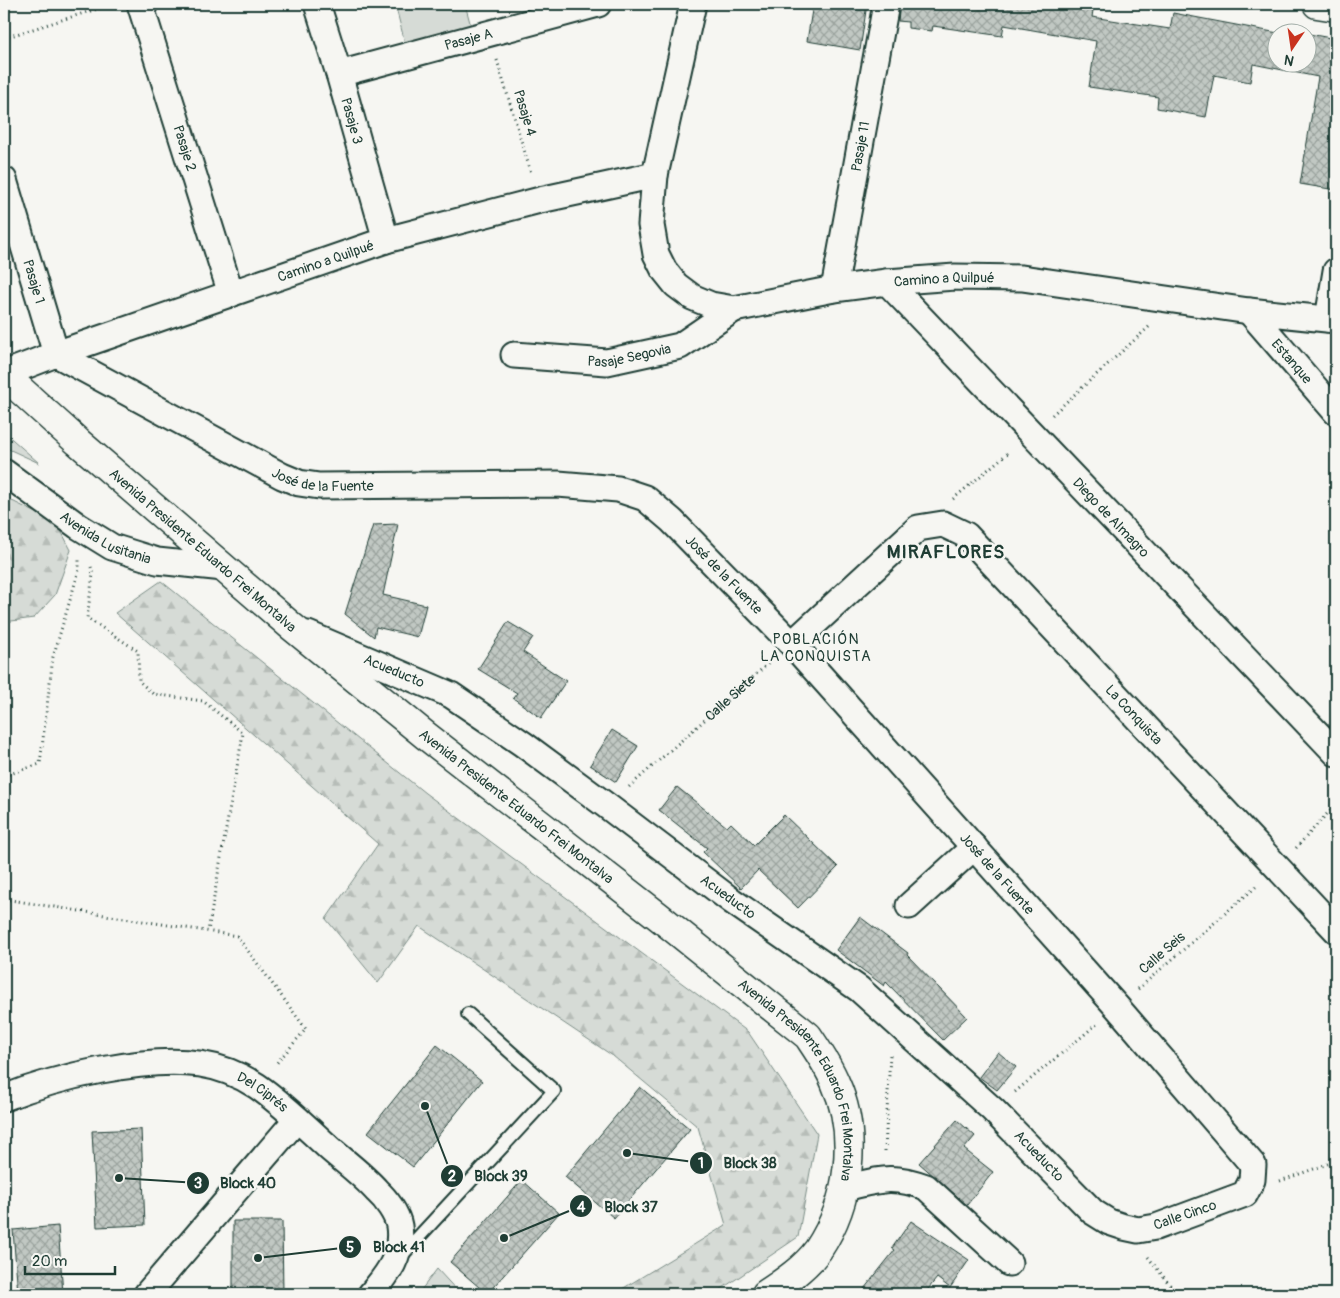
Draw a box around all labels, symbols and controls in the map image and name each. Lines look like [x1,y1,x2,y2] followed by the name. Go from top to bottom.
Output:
[1268,22,1318,72] north arrow
[443,24,494,54] street label: Pasaje A
[1283,51,1296,70] text: N
[510,88,540,138] street label: Pasaje 4
[338,96,367,146] street label: Pasaje 3
[847,120,873,173] street label: Pasaje 11
[170,123,200,173] street label: Pasaje 2
[275,236,376,285] street label: Camino a Quilpué
[20,258,49,306] street label: Pasaje 1
[893,268,995,290] street label: Camino a Quilpué
[1268,335,1316,387] street label: Estanque
[587,340,672,371] street label: Pasaje Segovia
[269,464,374,495] street label: José de la Fuente
[106,465,300,635] street label: Avenida Presidente Eduardo Frei Montalva
[1069,474,1153,561] street label: Diego de Almagro
[57,507,153,567] street label: Avenida Lusitania
[682,532,766,618] street label: José de la Fuente
[887,540,1005,564] district label: MIRAFLORES
[760,630,872,666] district label: POBLACIÓN LA CONQUISTA
[361,651,427,692] street label: Acueducto
[701,670,759,724] street label: Calle Siete
[1102,681,1166,748] street label: La Conquista
[416,725,617,887] street label: Avenida Presidente Eduardo Frei Montalva
[957,829,1038,918] street label: José de la Fuente
[697,871,759,923] street label: Acueducto
[1135,928,1189,978] street label: Calle Seis
[735,975,857,1183] street label: Avenida Presidente Eduardo Frei Montalva
[234,1068,292,1116] street label: Del Ciprés
[1011,1127,1068,1185] street label: Acueducto
[689,1148,787,1178] callout: Block 38
[698,1154,704,1173] text: 1
[723,1154,777,1173] text: Block 38
[440,1161,538,1191] callout: Block 39
[448,1167,456,1186] text: 2
[474,1167,528,1186] text: Block 39
[185,1168,286,1198] callout: Block 40
[194,1174,202,1193] text: 3
[220,1174,276,1193] text: Block 40
[569,1191,667,1221] callout: Block 37
[1151,1196,1219,1234] street label: Calle Cinco
[577,1198,586,1217] text: 4
[604,1198,658,1217] text: Block 37
[338,1232,435,1262] callout: Block 41
[346,1238,354,1257] text: 5
[373,1238,425,1257] text: Block 41
[25,1243,115,1275] scale bar
[32,1252,67,1271] text: 20 m

